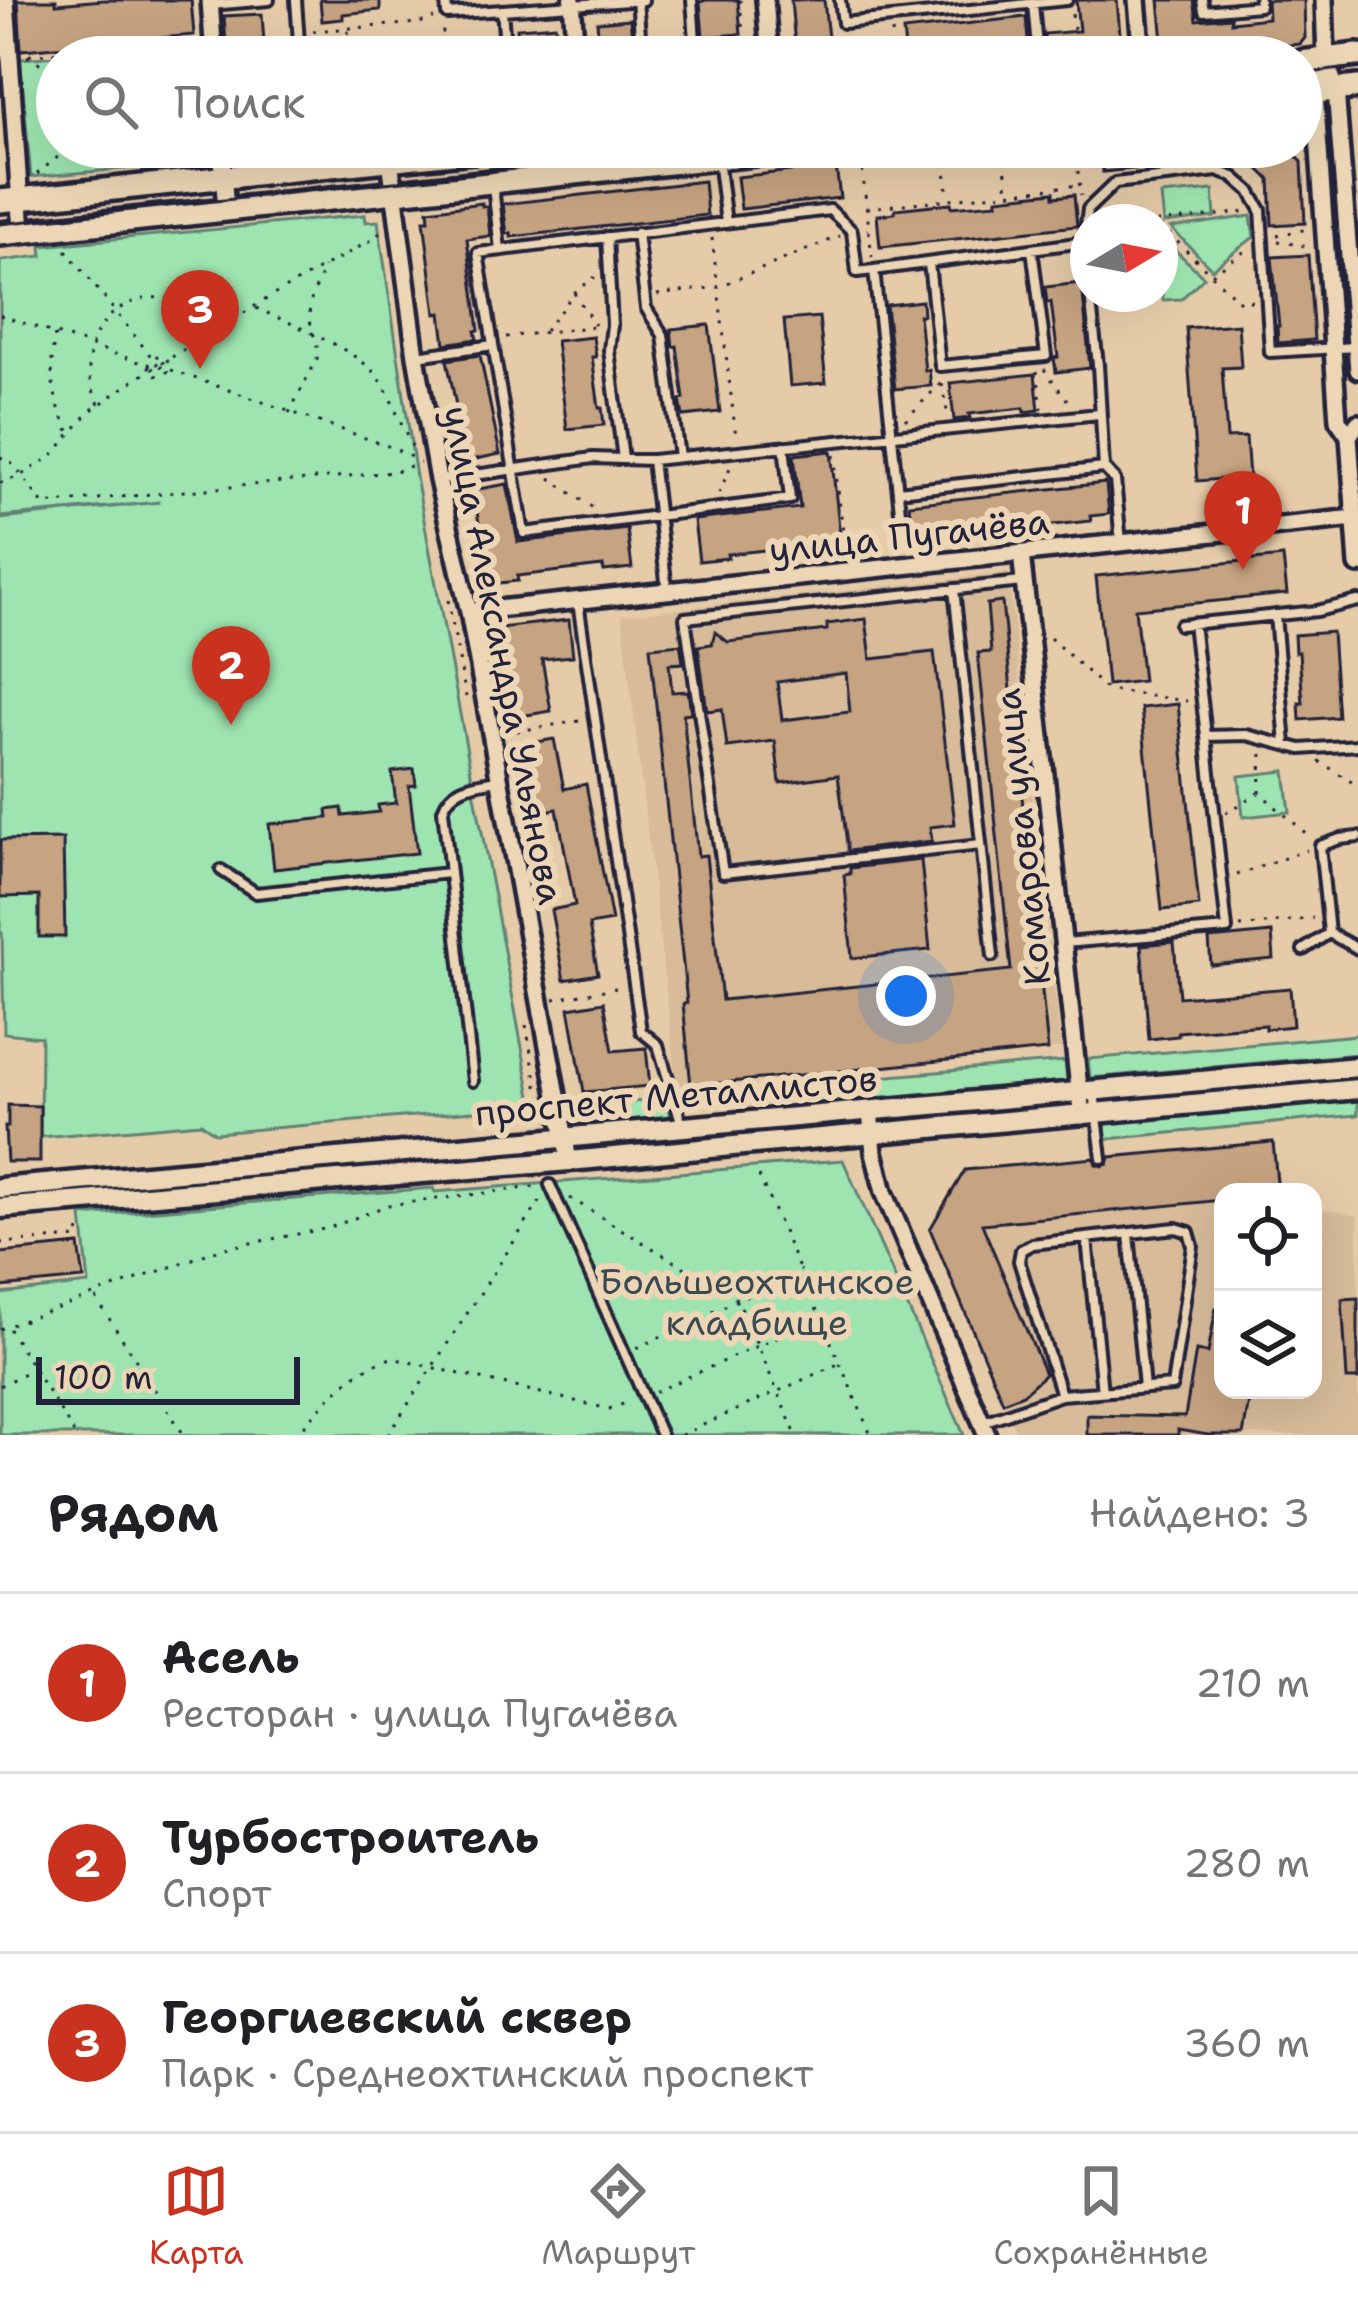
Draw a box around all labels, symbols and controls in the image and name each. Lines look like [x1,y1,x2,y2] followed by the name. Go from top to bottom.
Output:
[36,36,1322,168] search box
[78,69,144,135] icon: search
[174,72,305,132] text: Поиск
[1070,204,1178,312] north arrow
[161,270,239,369] pin: 3
[431,402,576,909] street label: улица Александра Ульянова
[1204,471,1282,570] pin: 1
[767,496,1051,575] street label: улица Пугачёва
[192,626,270,725] pin: 2
[983,686,1062,988] street label: Комарова улица
[876,966,936,1026] your location
[473,1053,879,1138] street label: проспект Металлистов
[1214,1183,1322,1399] map controls
[1214,1183,1322,1291] button: locate
[599,1257,915,1347] park label: Большеохтинское кладбище
[1214,1291,1322,1399] button: layers
[36,1351,300,1404] scale bar
[54,1355,153,1400] text: 100 m
[48,1479,219,1547] text: Рядом
[1089,1487,1310,1539] text: Найдено: 3
[162,1627,300,1687] text: Асель
[78,1657,96,1709] text: 1
[1195,1657,1310,1709] text: 210 m
[162,1687,677,1739] text: Ресторан · улица Пугачёва
[162,1807,539,1867] text: Турбостроитель
[73,1837,101,1889] text: 2
[1183,1837,1310,1889] text: 280 m
[162,1867,271,1919] text: Спорт
[162,1987,632,2047] text: Георгиевский сквер
[73,2017,101,2069] text: 3
[1183,2017,1310,2069] text: 360 m
[162,2047,813,2099] text: Парк · Среднеохтинский проспект
[149,2158,243,2275] tab: Карта
[541,2158,695,2275] tab: Маршрут
[993,2158,1209,2275] tab: Сохранённые

